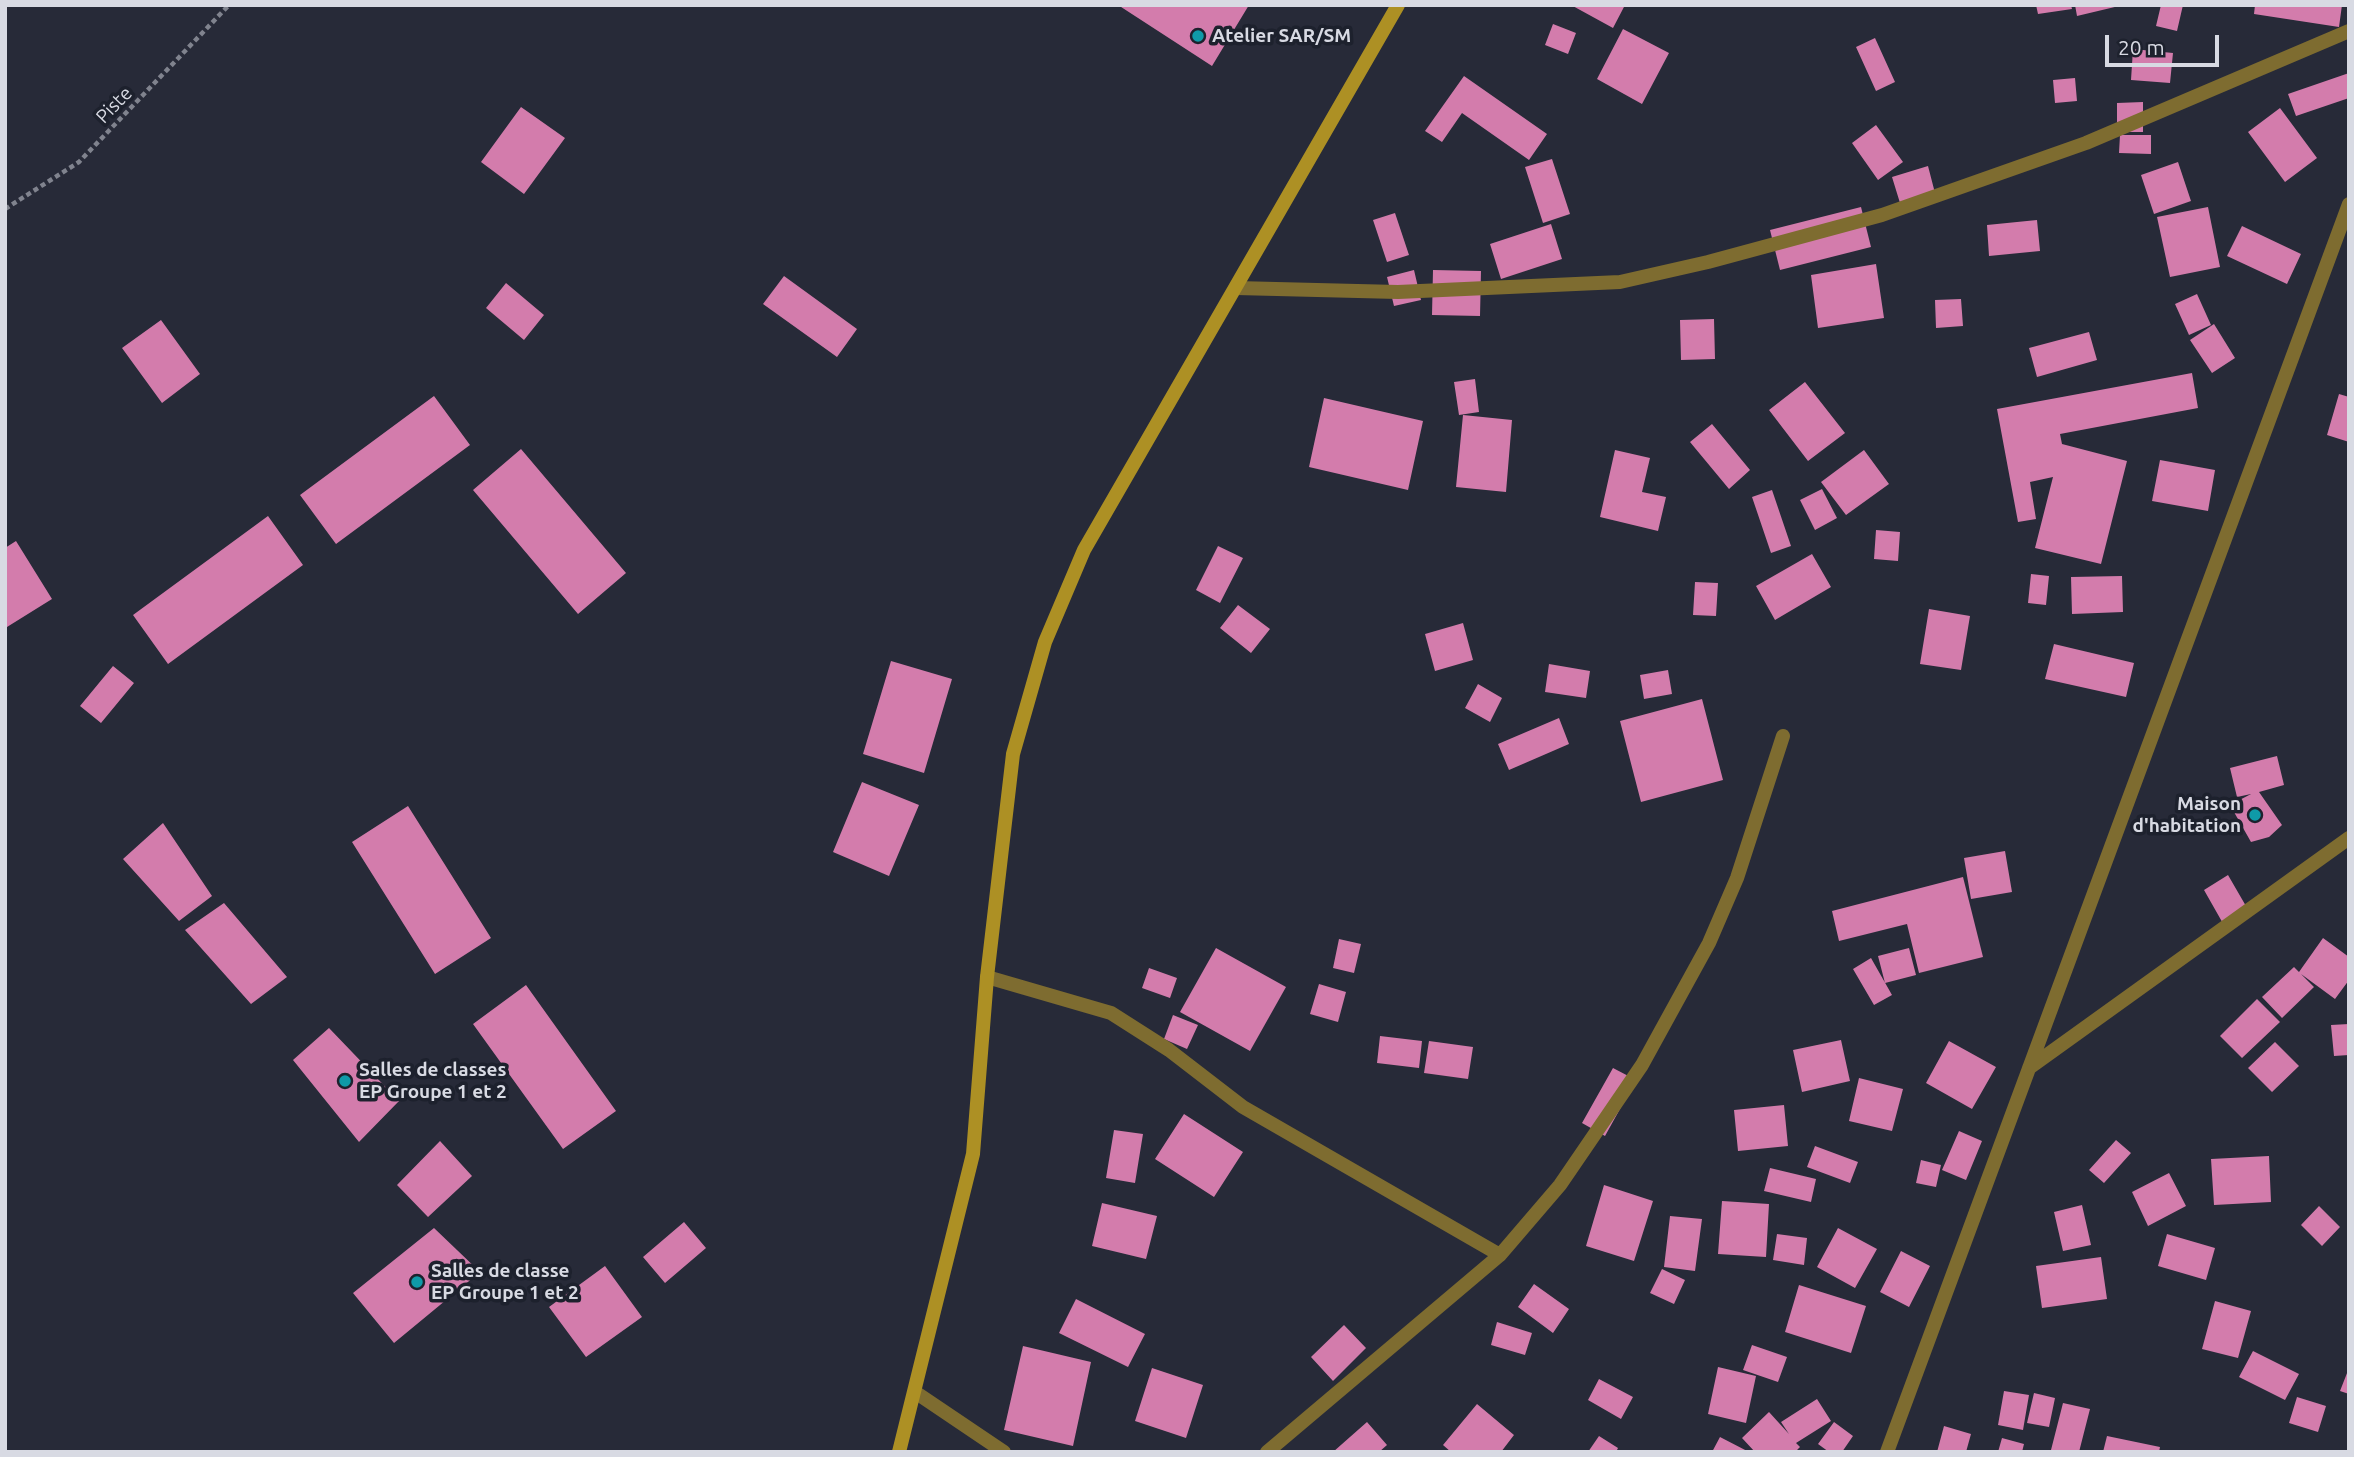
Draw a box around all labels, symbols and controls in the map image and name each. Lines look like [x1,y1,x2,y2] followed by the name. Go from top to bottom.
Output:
[2109,21,2223,65] scale bar
[1212,25,1351,47] place label: Atelier SAR/SM
[1190,28,1206,44] marker: Atelier SAR/SM
[2118,35,2165,59] text: 20 m
[91,82,137,128] street label: Piste
[2133,793,2241,837] place label: Maison d'habitation
[2247,807,2263,823] marker: Maison d'habitation
[359,1059,507,1103] place label: Salles de classes EP Groupe 1 et 2
[337,1073,353,1089] marker: Salles de classes EP Groupe 1 et 2
[431,1260,579,1304] place label: Salles de classe EP Groupe 1 et 2
[409,1274,425,1290] marker: Salles de classe EP Groupe 1 et 2

